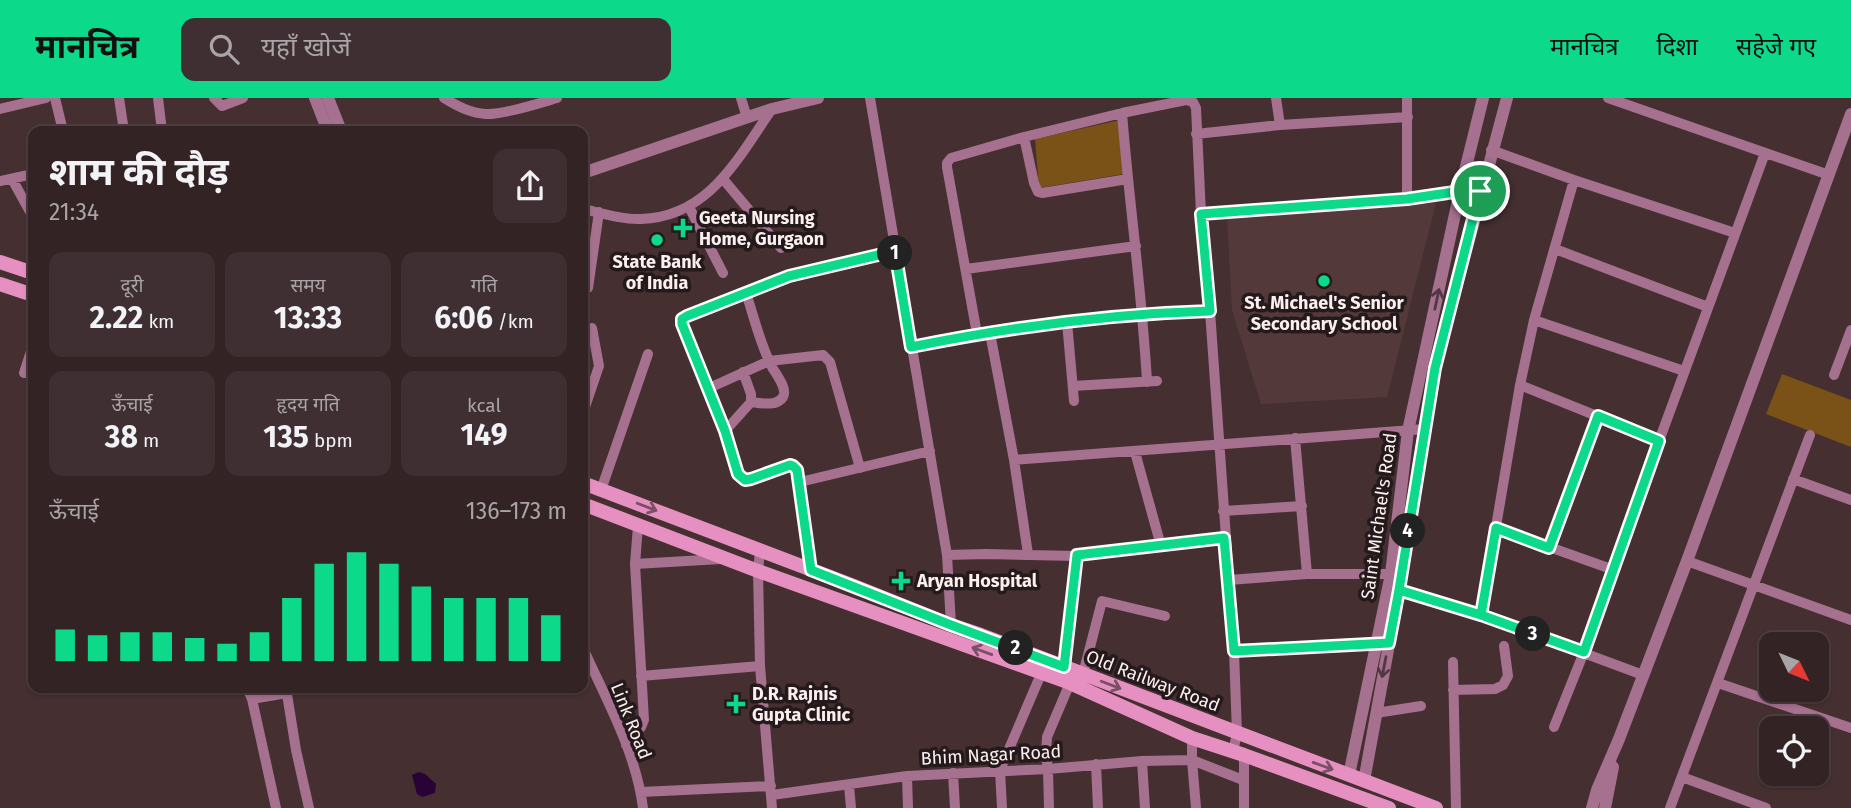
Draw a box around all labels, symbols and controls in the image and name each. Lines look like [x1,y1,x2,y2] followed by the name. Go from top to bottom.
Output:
[181,18,671,81] search box
[35,27,139,67] text: मानचित्र
[205,30,243,68] icon: search
[261,32,351,63] text: यहाँ खोजें
[1550,33,1619,61] text: मानचित्र
[1657,33,1698,61] text: दिशा
[1736,33,1816,61] text: सहेजे गए
[49,149,229,195] text: शाम की दौड़
[493,149,567,223] button: share
[1450,161,1510,221] pin
[1461,172,1499,210] icon: arrive
[49,198,99,226] text: 21:34
[699,207,824,250] place label: Geeta Nursing Home, Gurgaon
[673,218,693,238] marker: Geeta Nursing Home, Gurgaon
[649,232,665,248] marker: State Bank of India
[878,236,912,270] pin: 1
[890,241,899,264] text: 1
[612,251,703,294] place label: State Bank of India
[1316,273,1332,289] marker: St. Michael's Senior Secondary School
[121,274,143,297] text: दूरी
[290,274,326,297] text: समय
[471,274,497,297] text: गति
[1431,288,1444,311] one-way arrow
[1244,292,1405,335] place label: St. Michael's Senior Secondary School
[90,300,143,336] text: 2.22
[274,300,342,336] text: 13:33
[434,300,493,336] text: 6:06
[143,310,174,333] text: km
[493,310,534,333] text: /km
[111,393,153,416] text: ऊँचाई
[276,393,340,416] text: हृदय गति
[467,394,501,417] text: kcal
[460,417,508,453] text: 149
[105,419,138,455] text: 38
[263,419,309,455] text: 135
[138,429,159,452] text: m
[309,429,353,452] text: bpm
[1356,431,1402,601] street label: Saint Michael's Road
[49,497,99,525] text: ऊँचाई
[466,497,567,525] text: 136–173 m
[635,502,657,515] one-way arrow
[1390,514,1426,548] pin: 4
[1402,519,1413,542] text: 4
[916,570,1038,592] place label: Aryan Hospital
[891,571,911,591] marker: Aryan Hospital
[1516,616,1550,652] pin: 3
[1528,622,1537,645] text: 3
[998,630,1034,666] pin: 2
[1759,632,1829,702] north arrow
[1759,632,1829,786] map controls
[1011,636,1020,659] text: 2
[972,644,994,657] one-way arrow
[1083,645,1223,717] street label: Old Railway Road
[1377,655,1391,678] one-way arrow
[1099,679,1121,692] one-way arrow
[606,680,656,762] street label: Link Road
[752,683,851,726] place label: D.R. Rajnis Gupta Clinic
[726,694,746,714] marker: D.R. Rajnis Gupta Clinic
[1759,716,1829,786] button: locate
[920,740,1062,770] street label: Bhim Nagar Road
[1312,760,1334,773] one-way arrow

